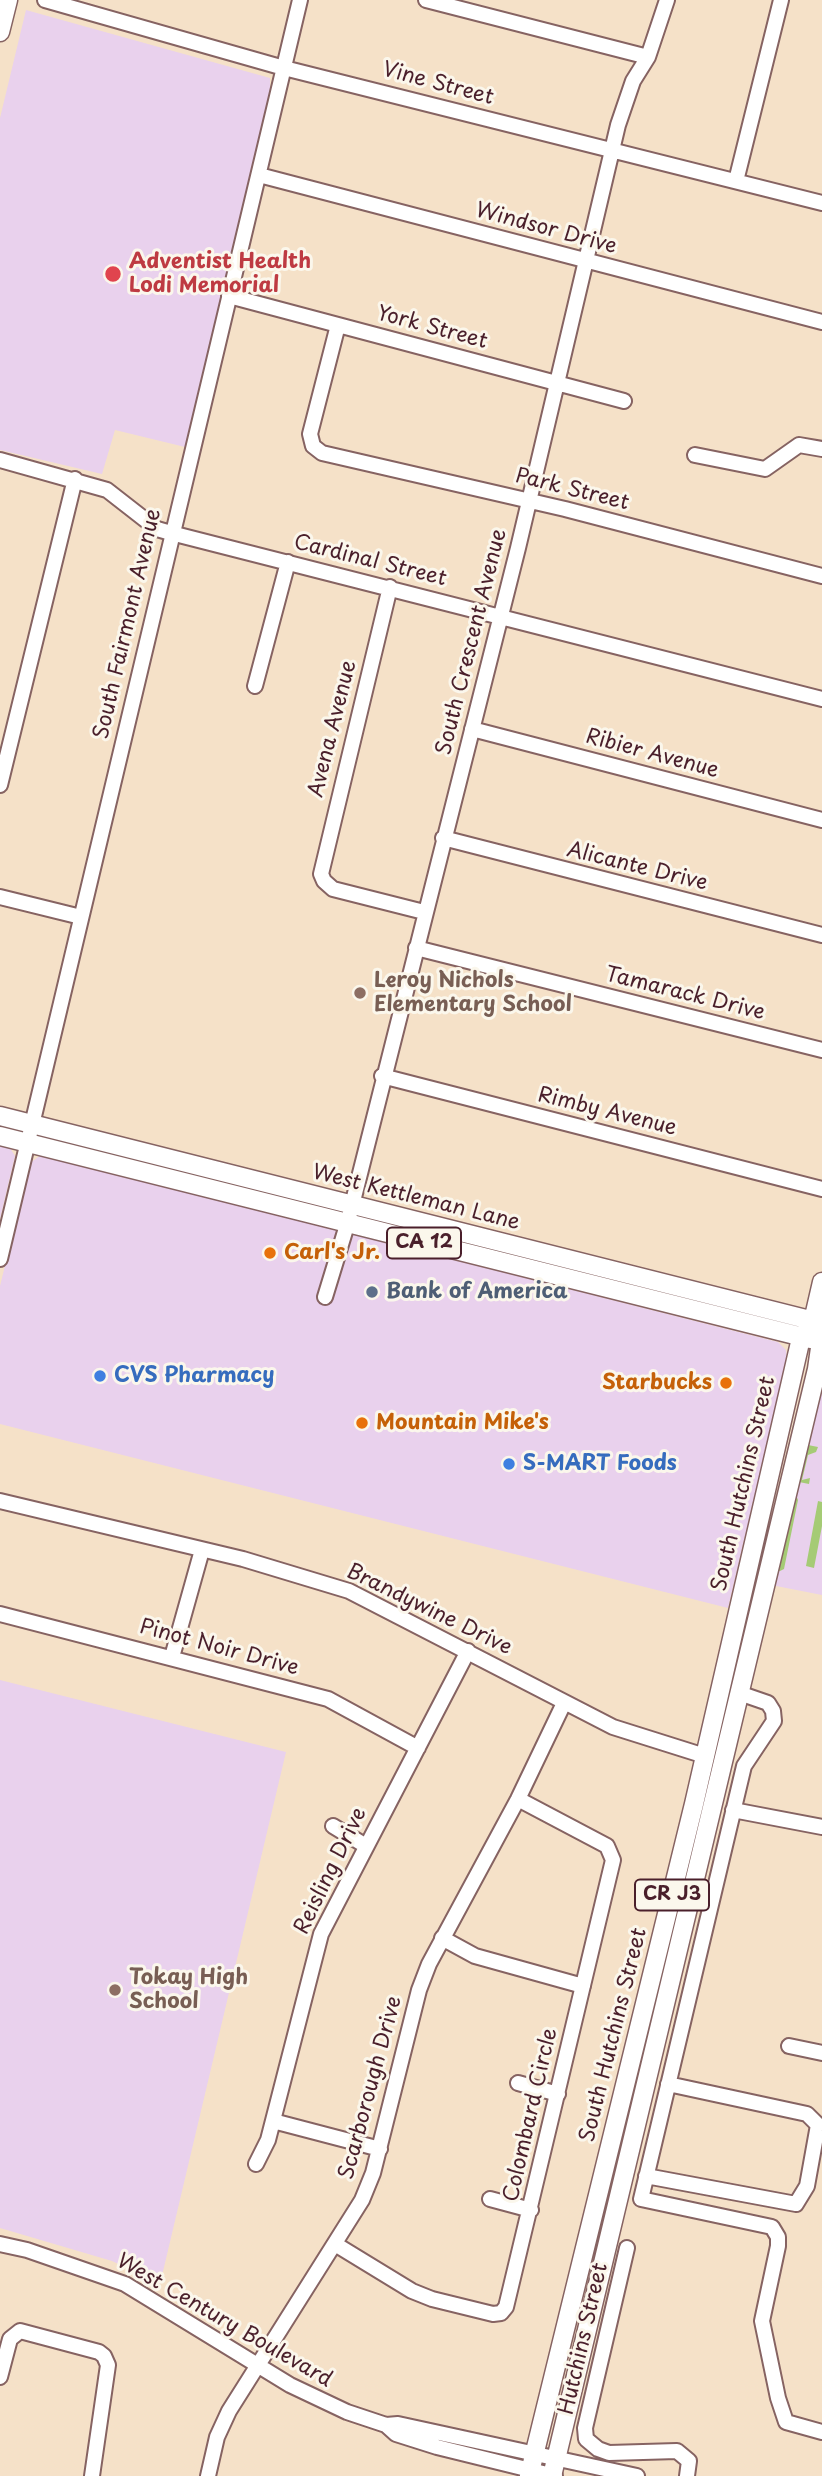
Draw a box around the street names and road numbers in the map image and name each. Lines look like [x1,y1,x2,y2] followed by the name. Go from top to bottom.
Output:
[380,57,496,111] street label: Vine Street
[473,198,619,260] street label: Windsor Drive
[374,301,490,355] street label: York Street
[512,464,632,516] street label: Park Street
[89,506,167,742] street label: South Fairmont Avenue
[432,526,512,758] street label: South Crescent Avenue
[291,530,449,592] street label: Cardinal Street
[304,658,362,800] street label: Avena Avenue
[583,724,721,784] street label: Ribier Avenue
[564,837,710,897] street label: Alicante Drive
[603,962,767,1026] street label: Tamarack Drive
[535,1083,679,1141] street label: Rimby Avenue
[310,1160,522,1236] street label: West Kettleman Lane
[387,1228,461,1259] road number: CA 12
[707,1374,781,1594] street label: South Hutchins Street
[342,1559,516,1661] street label: Brandywine Drive
[137,1615,301,1681] street label: Pinot Noir Drive
[290,1804,372,1938] street label: Reisling Drive
[635,1880,709,1910] road number: CR J3
[575,1925,653,2145] street label: South Hutchins Street
[334,1993,408,2183] street label: Scarborough Drive
[499,2026,563,2204] street label: Colombard Circle
[112,2249,336,2393] street label: West Century Boulevard
[554,2261,614,2417] street label: Hutchins Street

